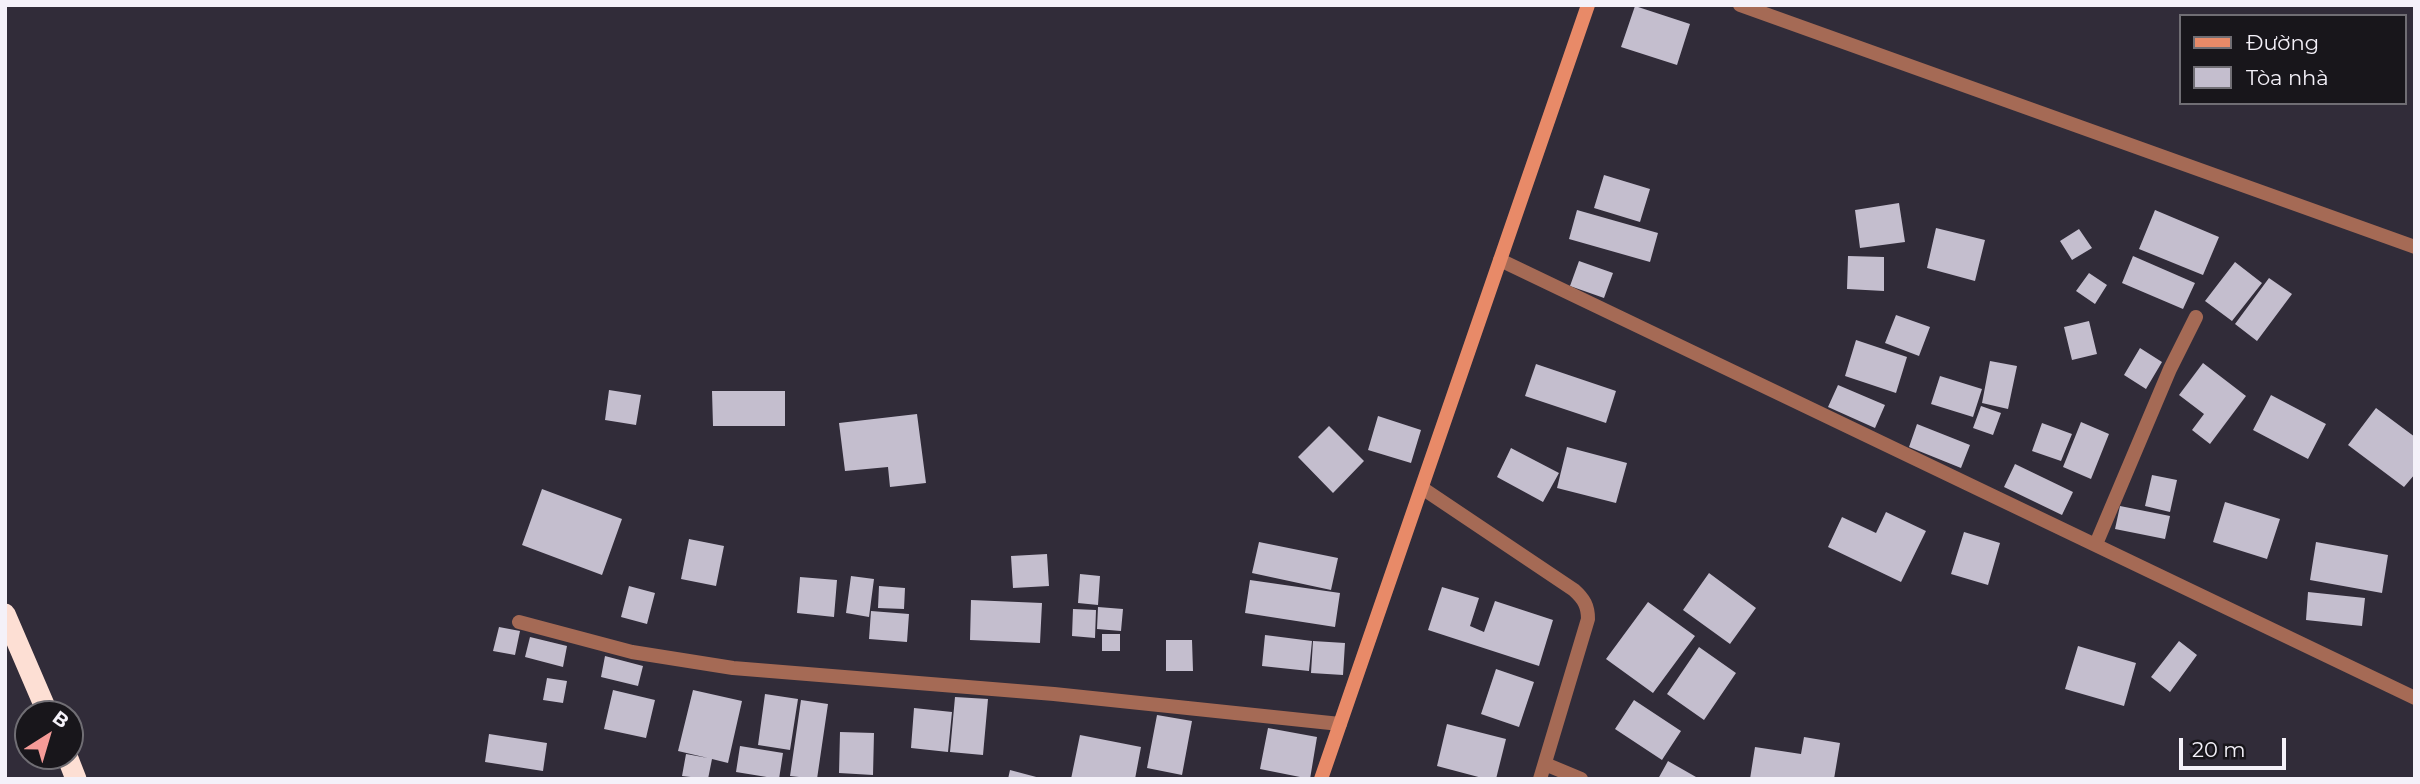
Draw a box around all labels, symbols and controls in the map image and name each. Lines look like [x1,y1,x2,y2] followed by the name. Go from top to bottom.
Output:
[2178,14,2406,105] legend
[2246,30,2319,55] text: Đường
[2246,65,2329,90] text: Tòa nhà
[14,700,84,770] north arrow
[48,706,73,733] text: B
[2182,724,2289,768] scale bar
[2192,737,2246,762] text: 20 m

